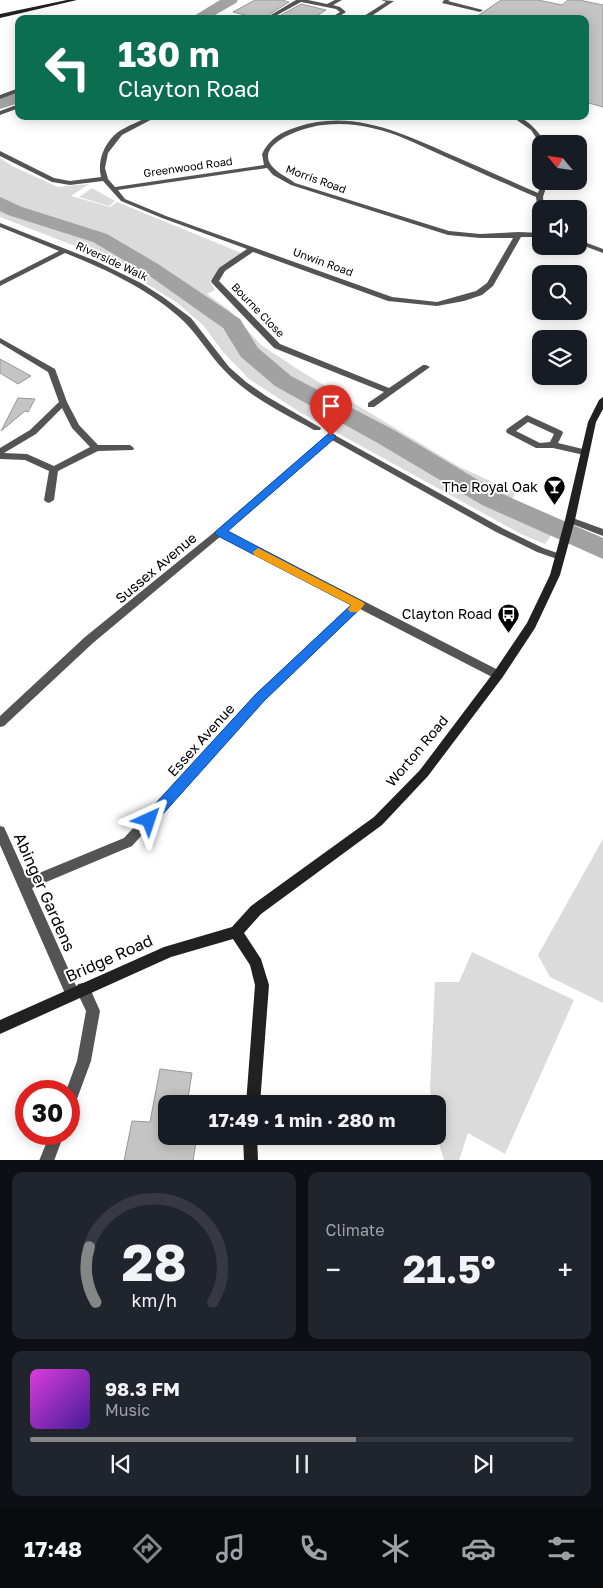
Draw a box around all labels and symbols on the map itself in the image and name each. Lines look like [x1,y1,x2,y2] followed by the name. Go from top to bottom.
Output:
[532,135,588,190] north arrow
[143,154,233,179] street label: Greenwood Road
[284,162,348,195] street label: Morris Road
[74,238,150,283] street label: Riverside Walk
[291,245,355,278] street label: Unwin Road
[229,280,288,340] street label: Bourne Close
[310,385,352,436] pin
[542,475,566,506] bar icon: The Royal Oak
[442,478,538,495] place label: The Royal Oak
[112,529,200,607] street label: Sussex Avenue
[496,602,520,633] bus stop icon: Clayton Road
[402,605,492,622] place label: Clayton Road
[164,700,238,779] street label: Essex Avenue
[382,712,451,790] street label: Worton Road
[122,793,174,845] position arrow
[10,830,80,954] street label: Abinger Gardens
[62,930,156,986] street label: Bridge Road
[15,1080,80,1145] speed limit sign: 30

